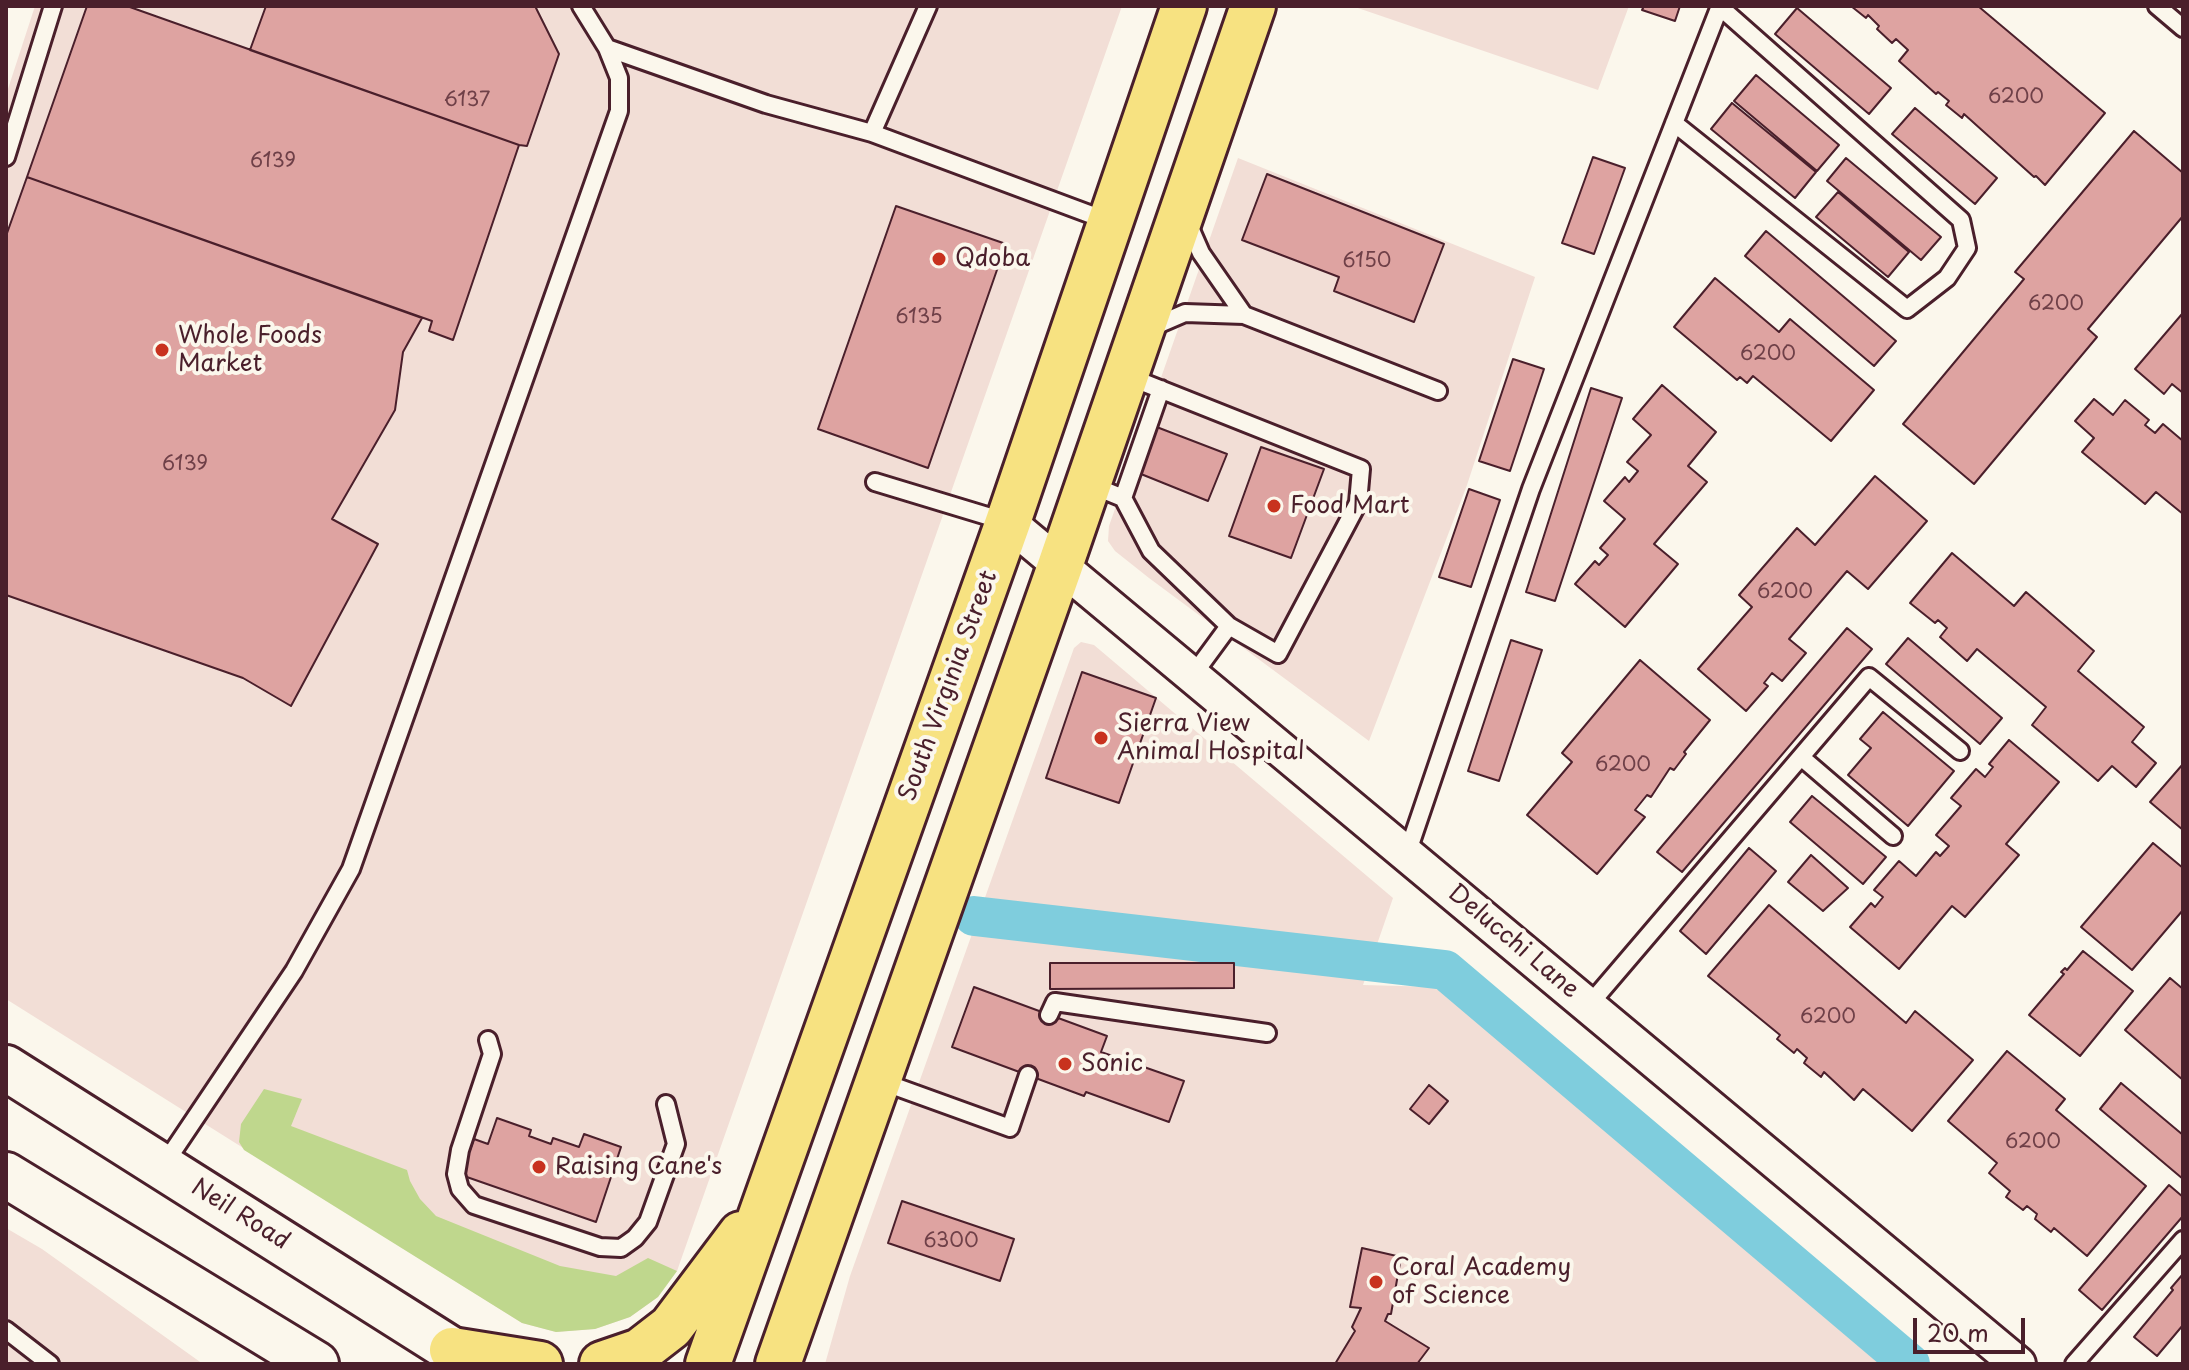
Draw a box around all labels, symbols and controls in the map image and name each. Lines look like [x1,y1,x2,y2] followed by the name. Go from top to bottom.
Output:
[1988,85,2044,109] house number: 6200
[444,88,490,112] house number: 6137
[250,149,296,173] house number: 6139
[955,245,1030,273] place label: Qdoba
[1343,249,1391,273] house number: 6150
[930,250,948,268] marker: Qdoba
[2028,292,2084,316] house number: 6200
[895,305,943,329] house number: 6135
[178,322,322,378] place label: Whole Foods Market
[153,341,171,359] marker: Whole Foods Market
[1740,342,1796,366] house number: 6200
[162,452,208,476] house number: 6139
[1290,492,1410,520] place label: Food Mart
[1265,497,1283,515] marker: Food Mart
[894,567,1004,805] street label: South Virginia Street
[1757,580,1813,604] house number: 6200
[1117,710,1305,766] place label: Sierra View Animal Hospital
[1092,729,1110,747] marker: Sierra View Animal Hospital
[1595,753,1651,777] house number: 6200
[1442,879,1584,1005] street label: Delucchi Lane
[1800,1005,1856,1029] house number: 6200
[1081,1050,1143,1078] place label: Sonic
[1056,1055,1074,1073] marker: Sonic
[2005,1130,2061,1154] house number: 6200
[555,1153,722,1181] place label: Raising Cane's
[530,1158,548,1176] marker: Raising Cane's
[186,1174,294,1256] street label: Neil Road
[923,1229,979,1253] house number: 6300
[1392,1254,1571,1310] place label: Coral Academy of Science
[1367,1273,1385,1291] marker: Coral Academy of Science
[1917,1302,2029,1352] scale bar
[1927,1314,1989,1350] text: 20 m

